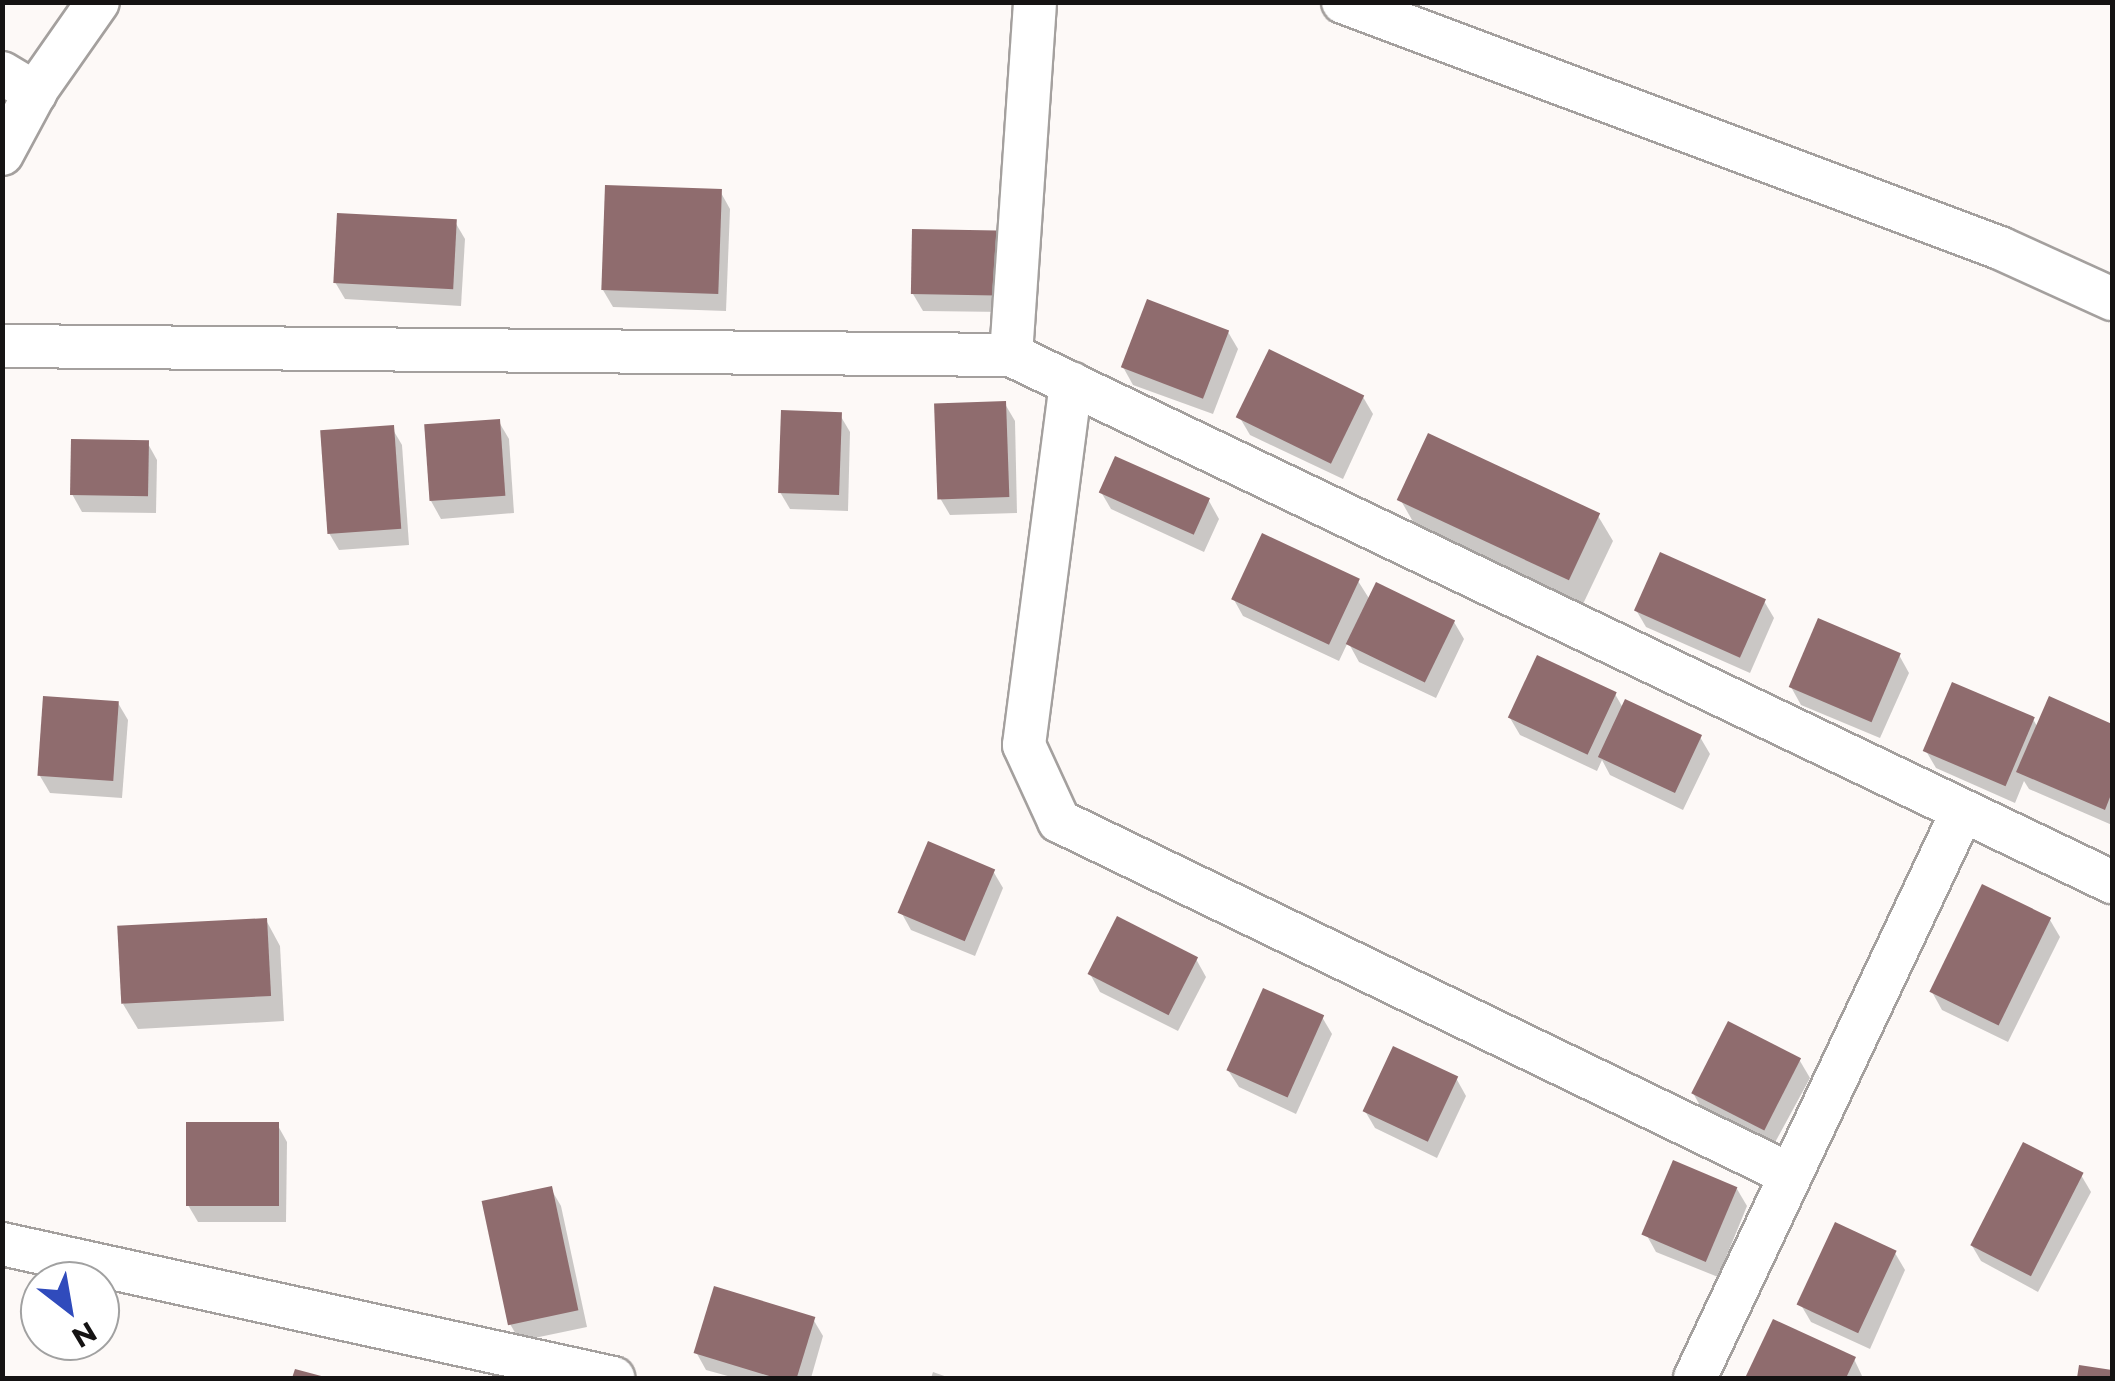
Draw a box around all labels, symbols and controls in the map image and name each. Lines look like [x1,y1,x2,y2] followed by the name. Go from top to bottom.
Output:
[20,1261,120,1361] north arrow
[66,1315,103,1355] text: N

